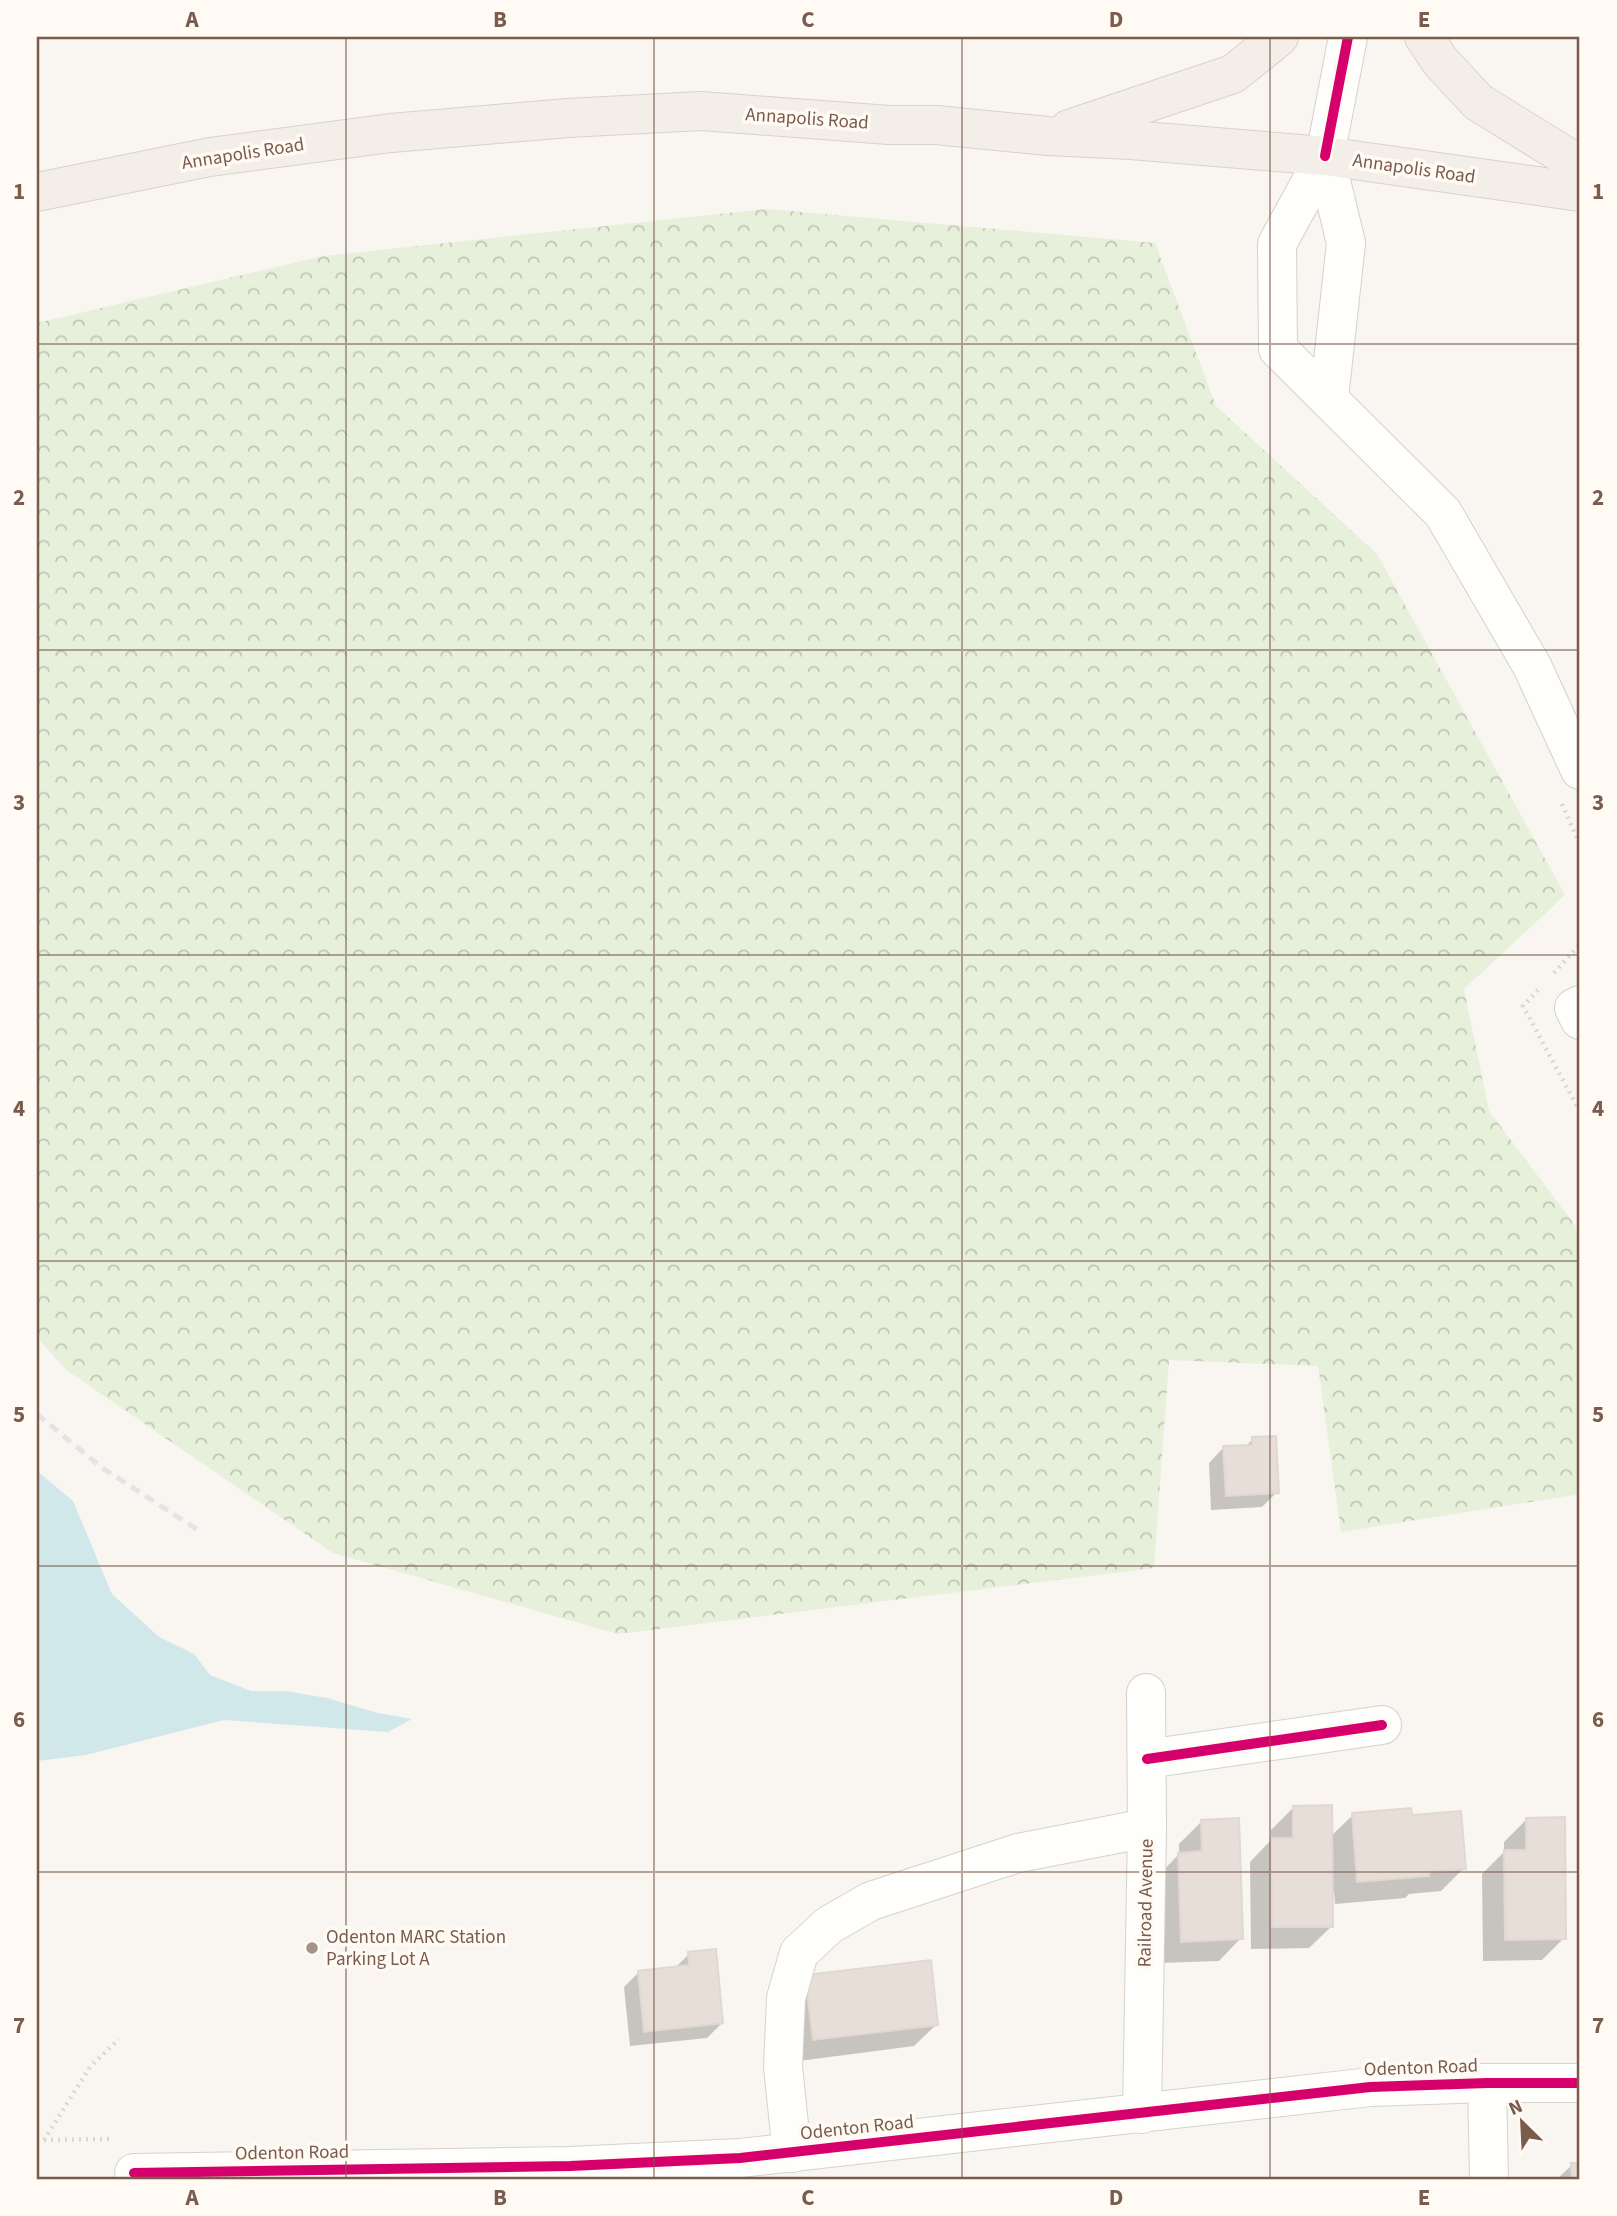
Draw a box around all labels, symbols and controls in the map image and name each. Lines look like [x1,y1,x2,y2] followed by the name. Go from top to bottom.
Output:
[184,3,199,36] text: A
[493,3,507,36] text: B
[801,3,815,36] text: C
[1109,3,1123,36] text: D
[1418,3,1430,36] text: E
[744,101,870,137] street label: Annapolis Road
[180,131,306,177] street label: Annapolis Road
[1351,147,1477,191] street label: Annapolis Road
[13,175,25,208] text: 1
[1592,175,1604,208] text: 1
[13,481,25,514] text: 2
[1592,481,1604,514] text: 2
[13,786,25,819] text: 3
[1592,786,1604,819] text: 3
[13,1092,25,1125] text: 4
[1592,1092,1604,1125] text: 4
[13,1398,25,1431] text: 5
[1592,1398,1604,1431] text: 5
[13,1703,25,1736] text: 6
[1592,1703,1604,1736] text: 6
[1131,1838,1161,1968] street label: Railroad Avenue
[326,1924,506,1973] place label: Odenton MARC Station Parking Lot A
[304,1940,320,1956] marker: Odenton MARC Station Parking Lot A
[13,2009,25,2042] text: 7
[1592,2009,1604,2042] text: 7
[1363,2053,1479,2083] street label: Odenton Road
[1488,2086,1558,2156] north arrow
[1504,2093,1527,2123] text: N
[799,2109,915,2147] street label: Odenton Road
[235,2139,349,2167] street label: Odenton Road
[184,2181,199,2214] text: A
[493,2181,507,2214] text: B
[801,2181,815,2214] text: C
[1109,2181,1123,2214] text: D
[1418,2181,1430,2214] text: E

